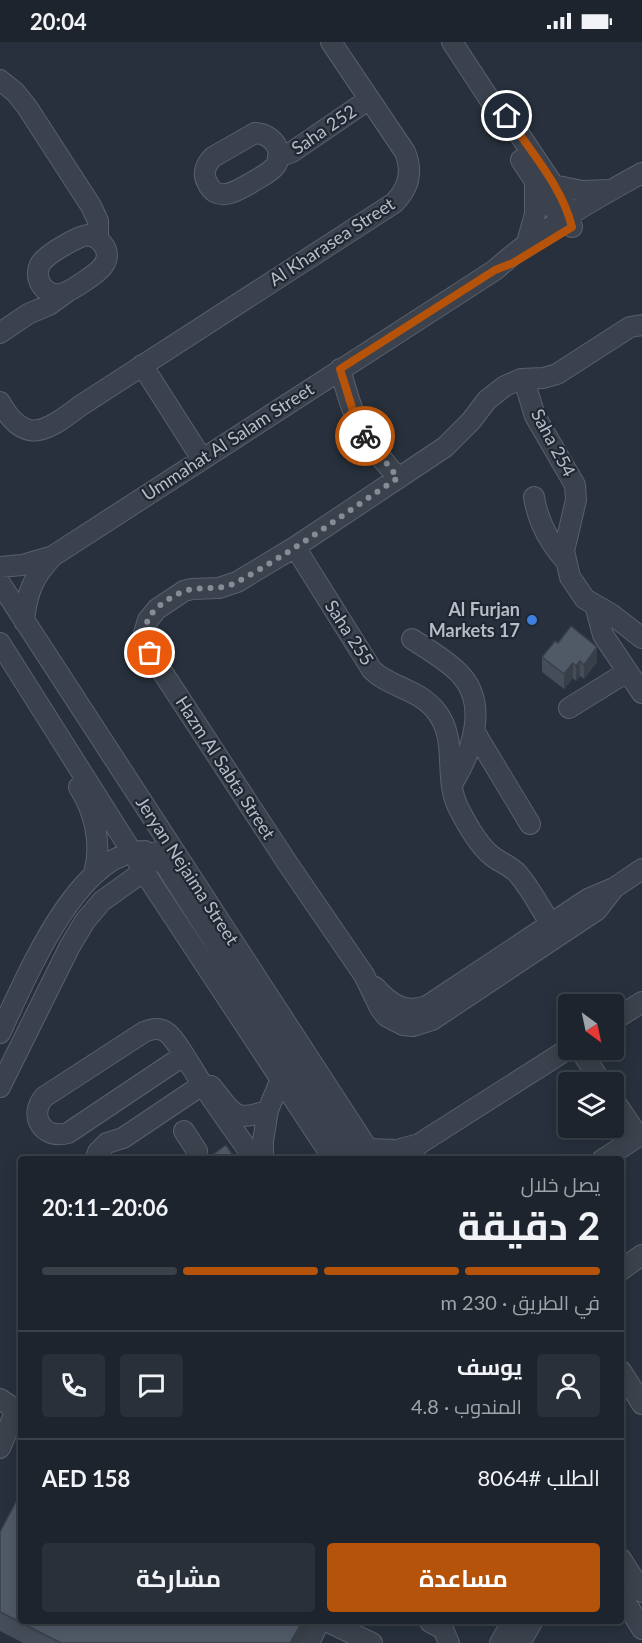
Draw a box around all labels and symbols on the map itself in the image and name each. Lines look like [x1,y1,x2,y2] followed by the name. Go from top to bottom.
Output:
[481,90,532,141] pin
[287,99,360,159] street label: Saha 252
[264,192,399,290] street label: Al Kharasea Street
[137,377,318,505] street label: Ummahat Al Salam Street
[527,405,581,480] street label: Saha 254
[335,406,395,466] courier
[321,596,379,669] street label: Saha 255
[429,598,520,641] place label: Al Furjan Markets 17
[525,613,539,627] marker: Al Furjan Markets 17
[124,627,175,678] pin
[171,692,281,844] street label: Hazm Al Sabta Street
[132,792,244,949] street label: Jeryan Nejaima Street
[558,994,624,1060] north arrow

